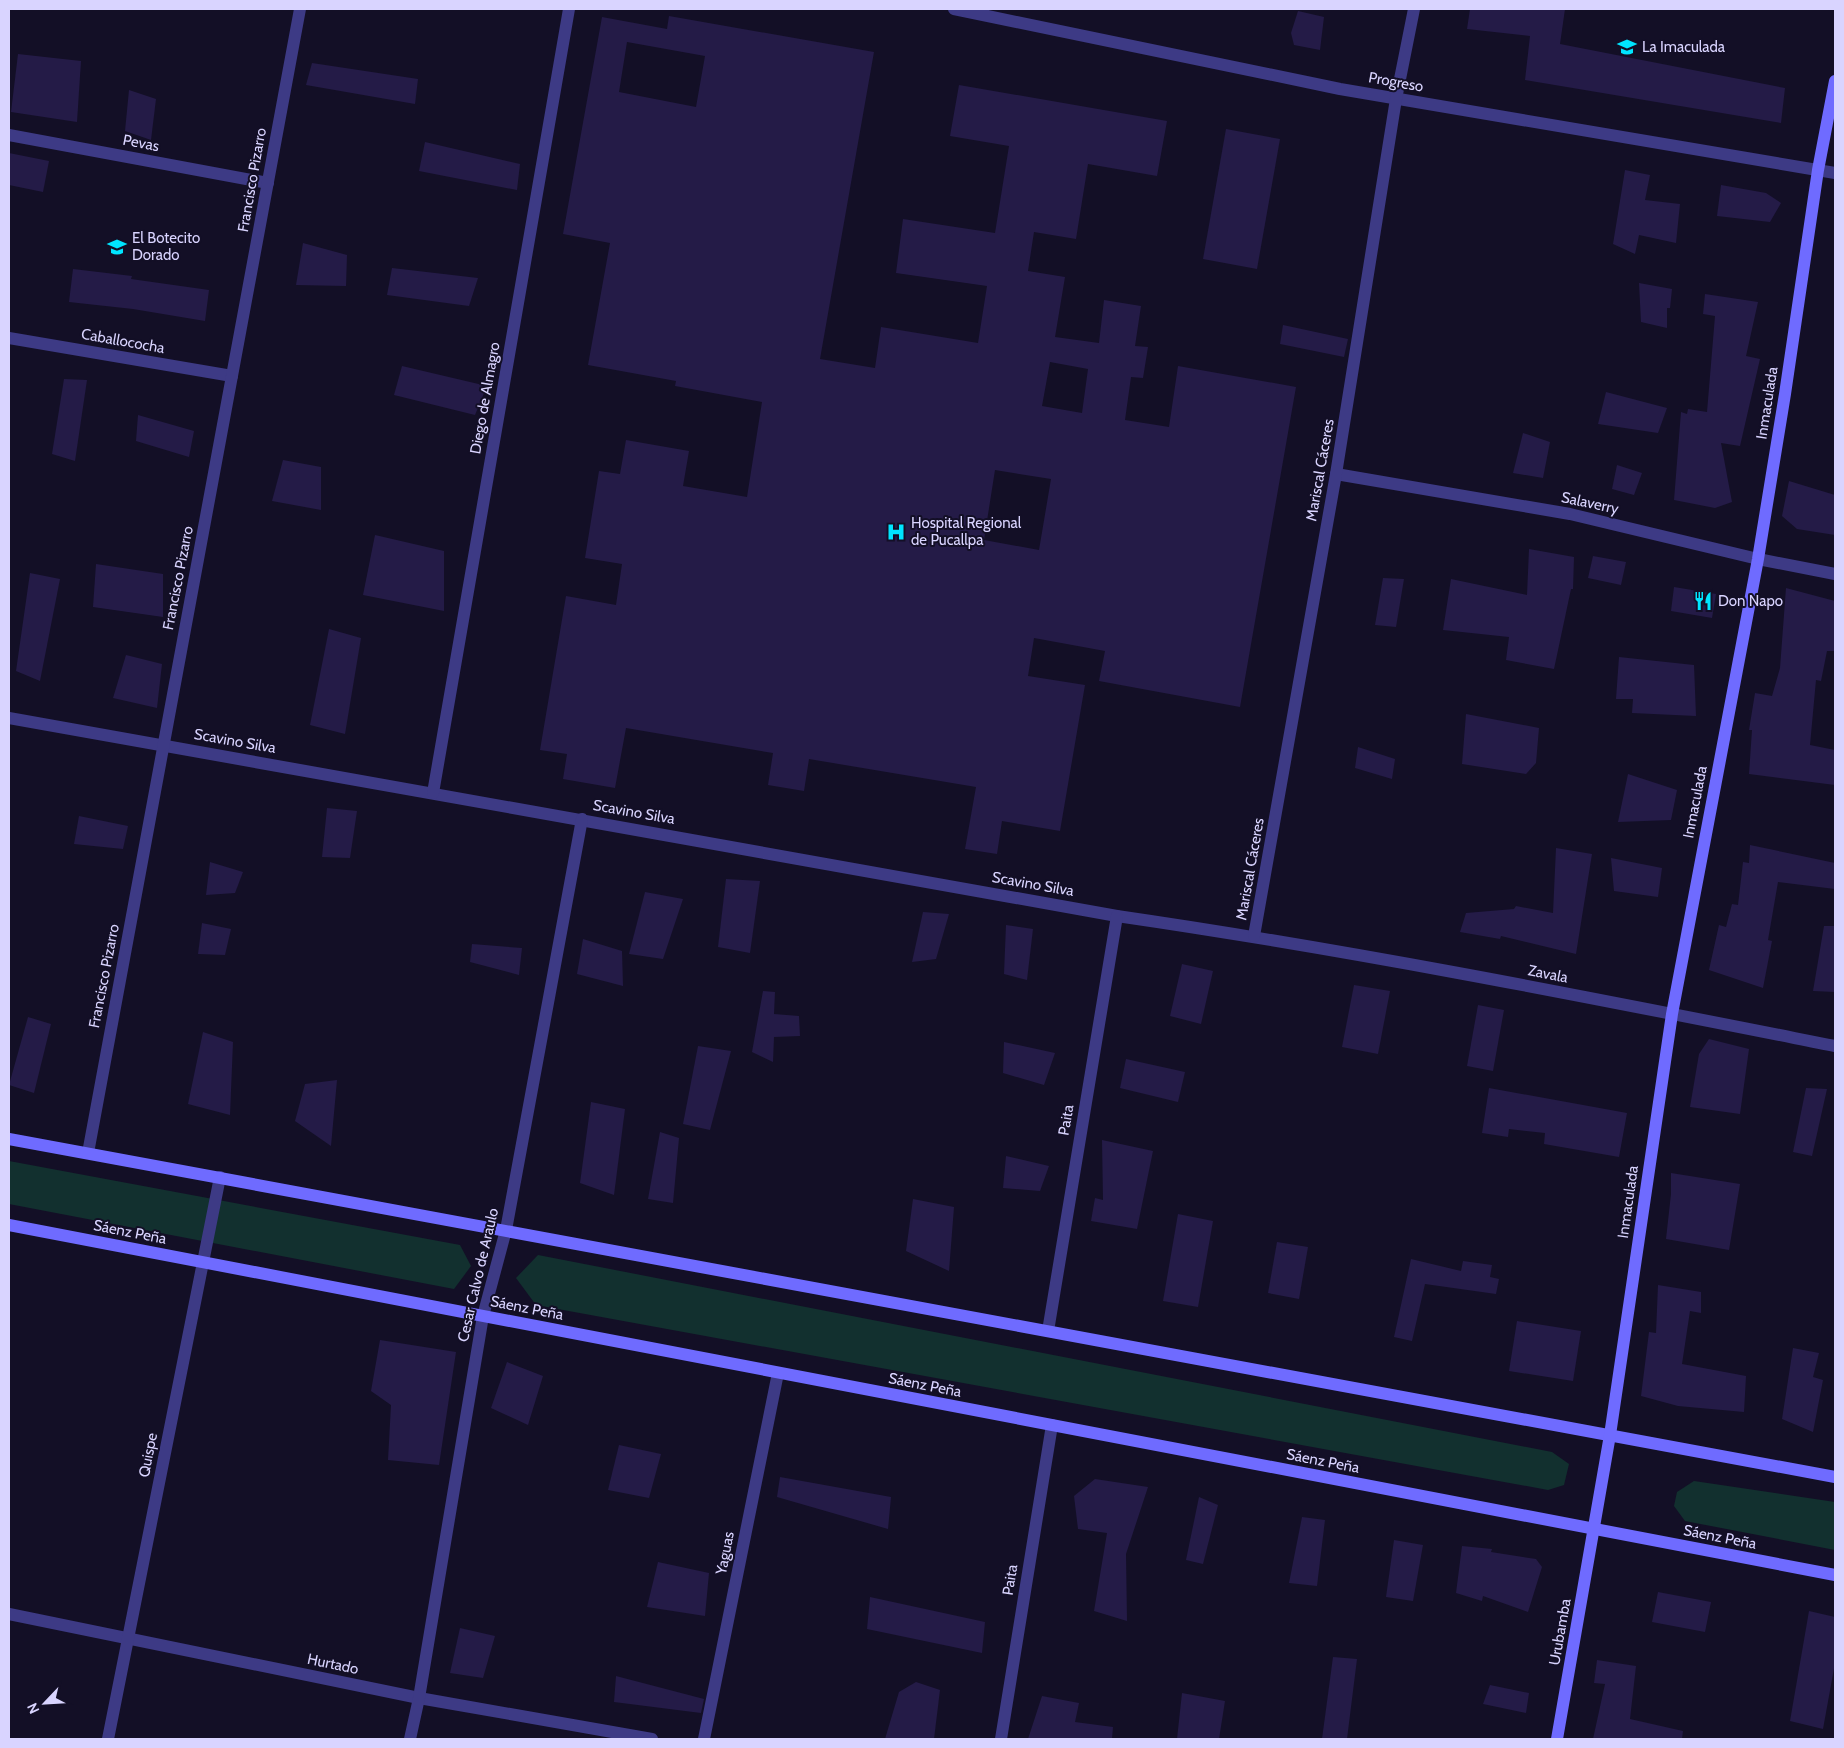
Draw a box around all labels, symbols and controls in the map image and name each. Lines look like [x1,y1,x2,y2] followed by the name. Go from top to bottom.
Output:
[1616,36,1638,58] school or university icon: La Imaculada
[1642,38,1726,56] place label: La Imaculada
[1367,68,1425,96] street label: Progreso
[234,127,270,233] street label: Francisco Pizarro
[121,131,161,155] street label: Pevas
[132,229,200,264] place label: El Botecito Dorado
[106,236,128,258] school or university icon: El Botecito Dorado
[80,325,167,357] street label: Caballococha
[466,341,504,455] street label: Diego de Almagro
[1752,365,1782,441] street label: Inmaculada
[1302,417,1338,523] street label: Mariscal Cáceres
[1560,488,1621,518] street label: Salaverry
[911,514,1022,549] place label: Hospital Regional de Pucallpa
[885,521,907,543] hospital icon: Hospital Regional de Pucallpa
[159,525,197,631] street label: Francisco Pizarro
[1692,590,1714,612] restaurant icon: Don Napo
[1718,592,1783,610] place label: Don Napo
[193,725,278,757] street label: Scavino Silva
[1679,763,1711,840] street label: Inmaculada
[592,796,677,828] street label: Scavino Silva
[1232,816,1268,922] street label: Mariscal Cáceres
[991,868,1076,900] street label: Scavino Silva
[85,923,123,1029] street label: Francisco Pizarro
[1527,961,1570,987] street label: Zavala
[1054,1102,1078,1137] street label: Paita
[1614,1164,1642,1240] street label: Inmaculada
[454,1206,502,1344] street label: Cesar Calvo de Araulo
[92,1216,169,1248] street label: Sáenz Peña
[489,1292,566,1324] street label: Sáenz Peña
[887,1369,964,1401] street label: Sáenz Peña
[135,1431,161,1479] street label: Quispe
[1285,1445,1362,1477] street label: Sáenz Peña
[1682,1521,1759,1553] street label: Sáenz Peña
[712,1530,738,1577] street label: Yaguas
[999,1562,1021,1597] street label: Paita
[1545,1596,1575,1667] street label: Urubamba
[306,1650,360,1678] street label: Hurtado
[20,1678,70,1728] north arrow
[23,1700,43,1717] text: N

